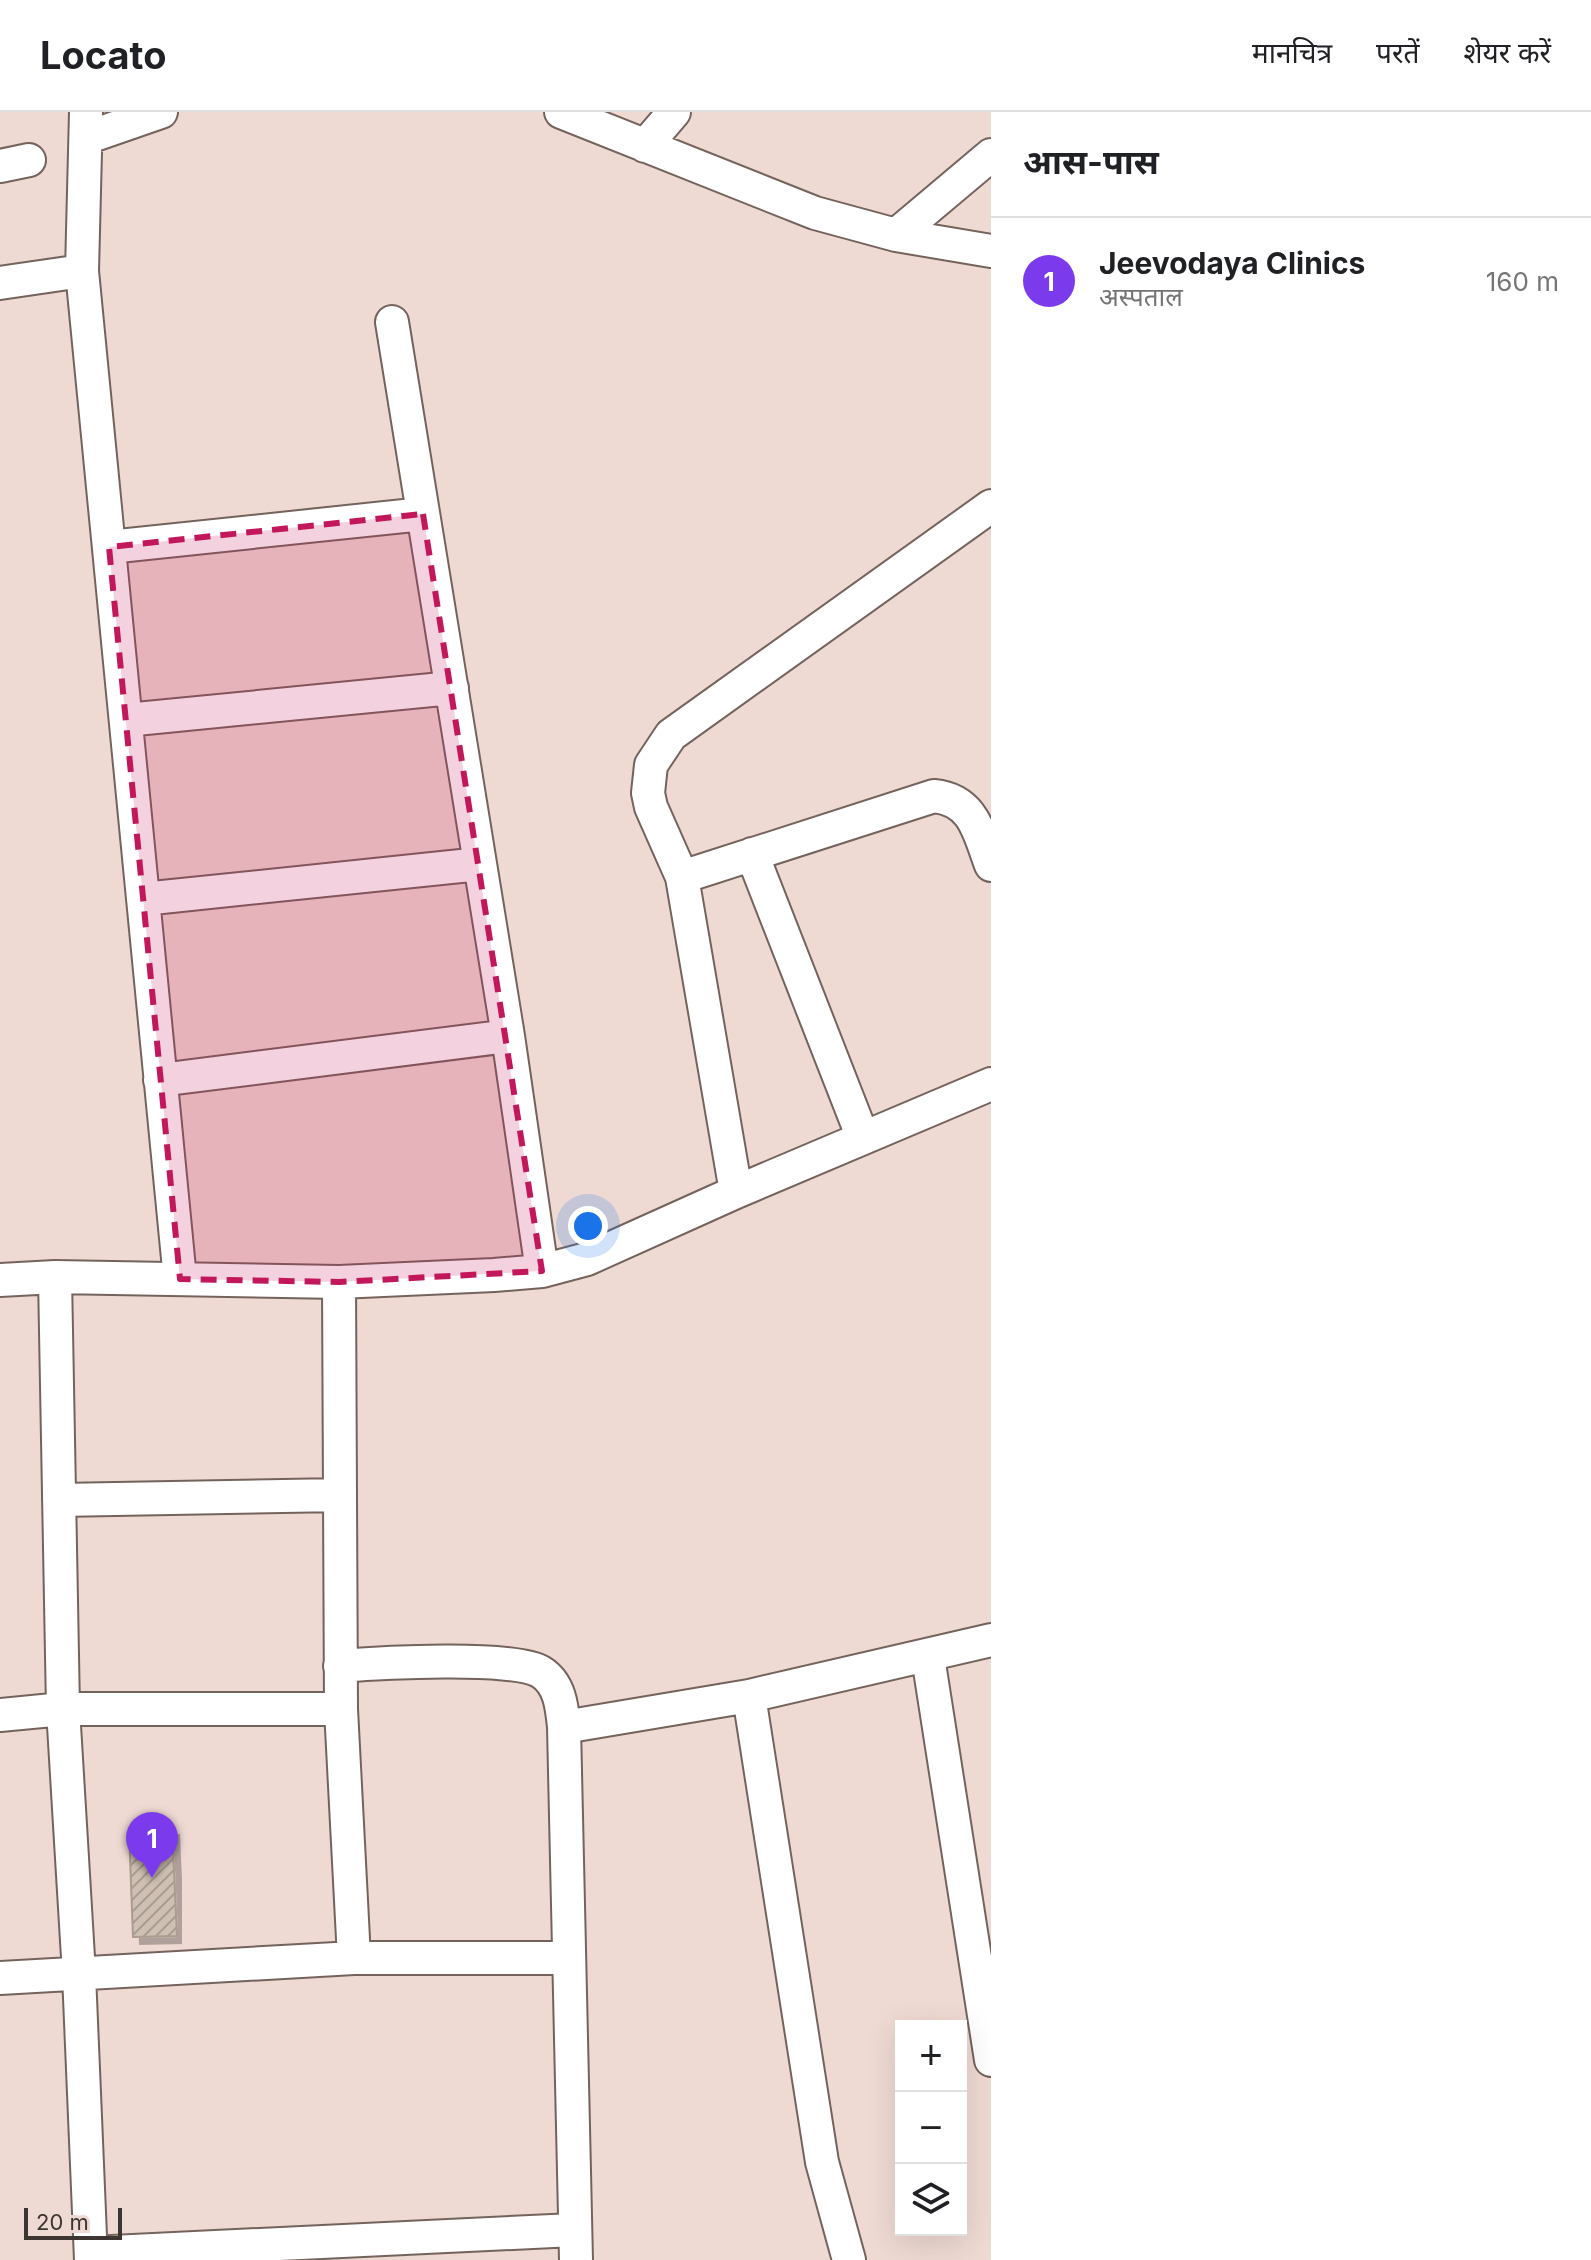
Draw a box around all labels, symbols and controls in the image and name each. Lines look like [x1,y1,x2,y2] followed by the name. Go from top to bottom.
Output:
[40,32,166,78] text: Locato
[1252,36,1332,70] text: मानचित्र
[1376,36,1419,70] text: परतें
[1463,36,1551,70] text: शेयर करें
[1023,141,1159,182] text: आस-पास
[1099,245,1365,281] text: Jeevodaya Clinics
[1043,266,1055,297] text: 1
[1486,266,1559,297] text: 160 m
[1099,281,1183,312] text: अस्पताल
[568,1206,608,1246] your location
[126,1812,178,1878] pin: 1
[895,2020,967,2236] map controls
[895,2020,967,2092] button: +
[895,2092,967,2164] button: −
[895,2164,967,2236] button: layers
[24,2204,122,2240] scale bar
[36,2209,89,2235] text: 20 m

